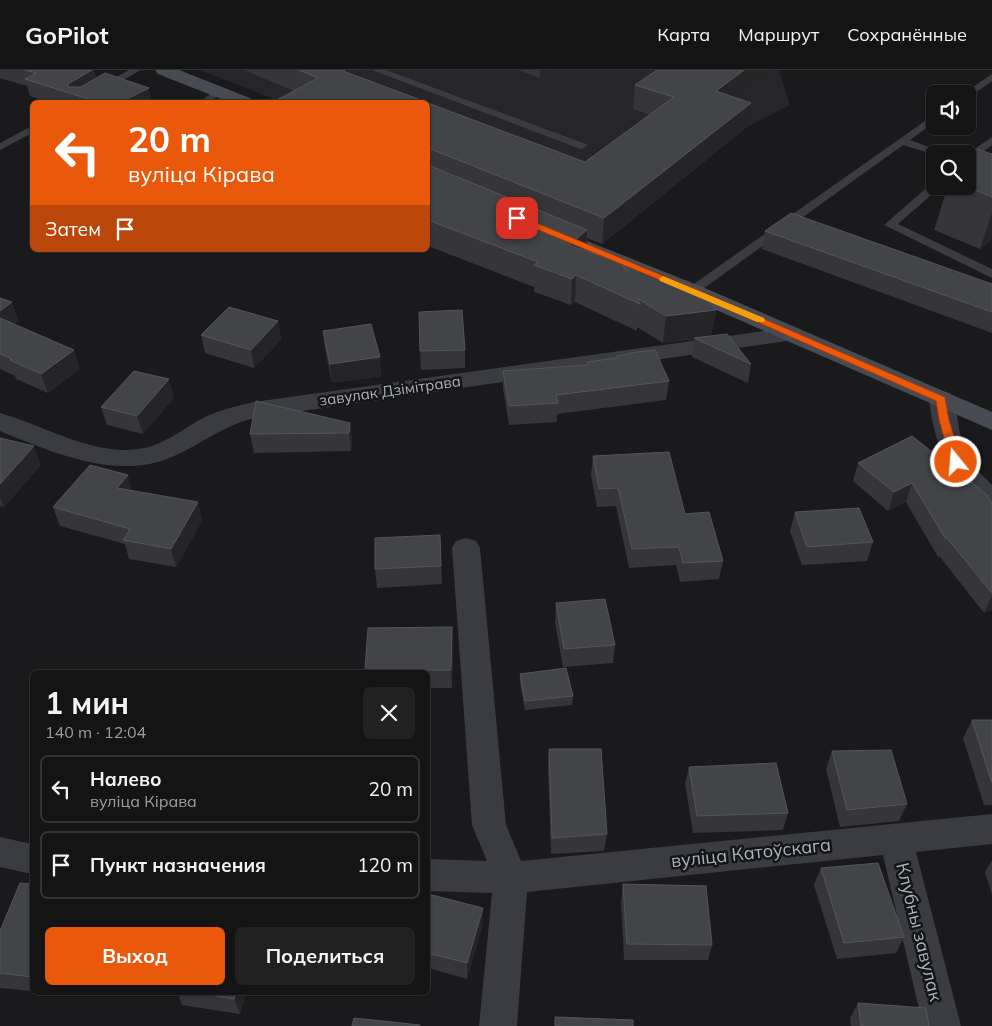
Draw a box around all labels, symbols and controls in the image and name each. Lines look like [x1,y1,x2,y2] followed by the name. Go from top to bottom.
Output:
[25,20,109,50] text: GoPilot
[657,23,710,46] text: Карта
[738,23,819,46] text: Маршрут
[847,23,967,46] text: Сохранённые
[926,85,976,195] map controls
[926,85,976,135] button: sound
[128,117,211,161] text: 20 m
[45,120,110,185] icon: left
[926,145,976,195] button: search
[128,160,275,188] text: вуліца Кірава
[496,197,538,239] pin
[503,204,531,232] icon: arrive
[111,215,139,243] icon: arrive
[45,217,101,241] text: Затем
[318,371,462,410] street label: завулак Дзімітрава
[929,435,981,487] position arrow
[45,684,129,722] text: 1 мин
[363,687,415,739] button: close
[45,722,146,742] text: 140 m · 12:04
[90,767,162,791] text: Налево
[47,775,75,803] icon: left
[369,777,413,801] text: 20 m
[90,791,197,811] text: вуліца Кірава
[670,833,832,872] street label: вуліца Катоўскага
[47,851,75,879] icon: arrive
[90,853,266,877] text: Пункт назначения
[357,853,413,877] text: 120 m
[891,860,948,1004] street label: Клубны завулак
[45,927,225,985] button: Выход
[235,927,415,985] button: Поделиться

